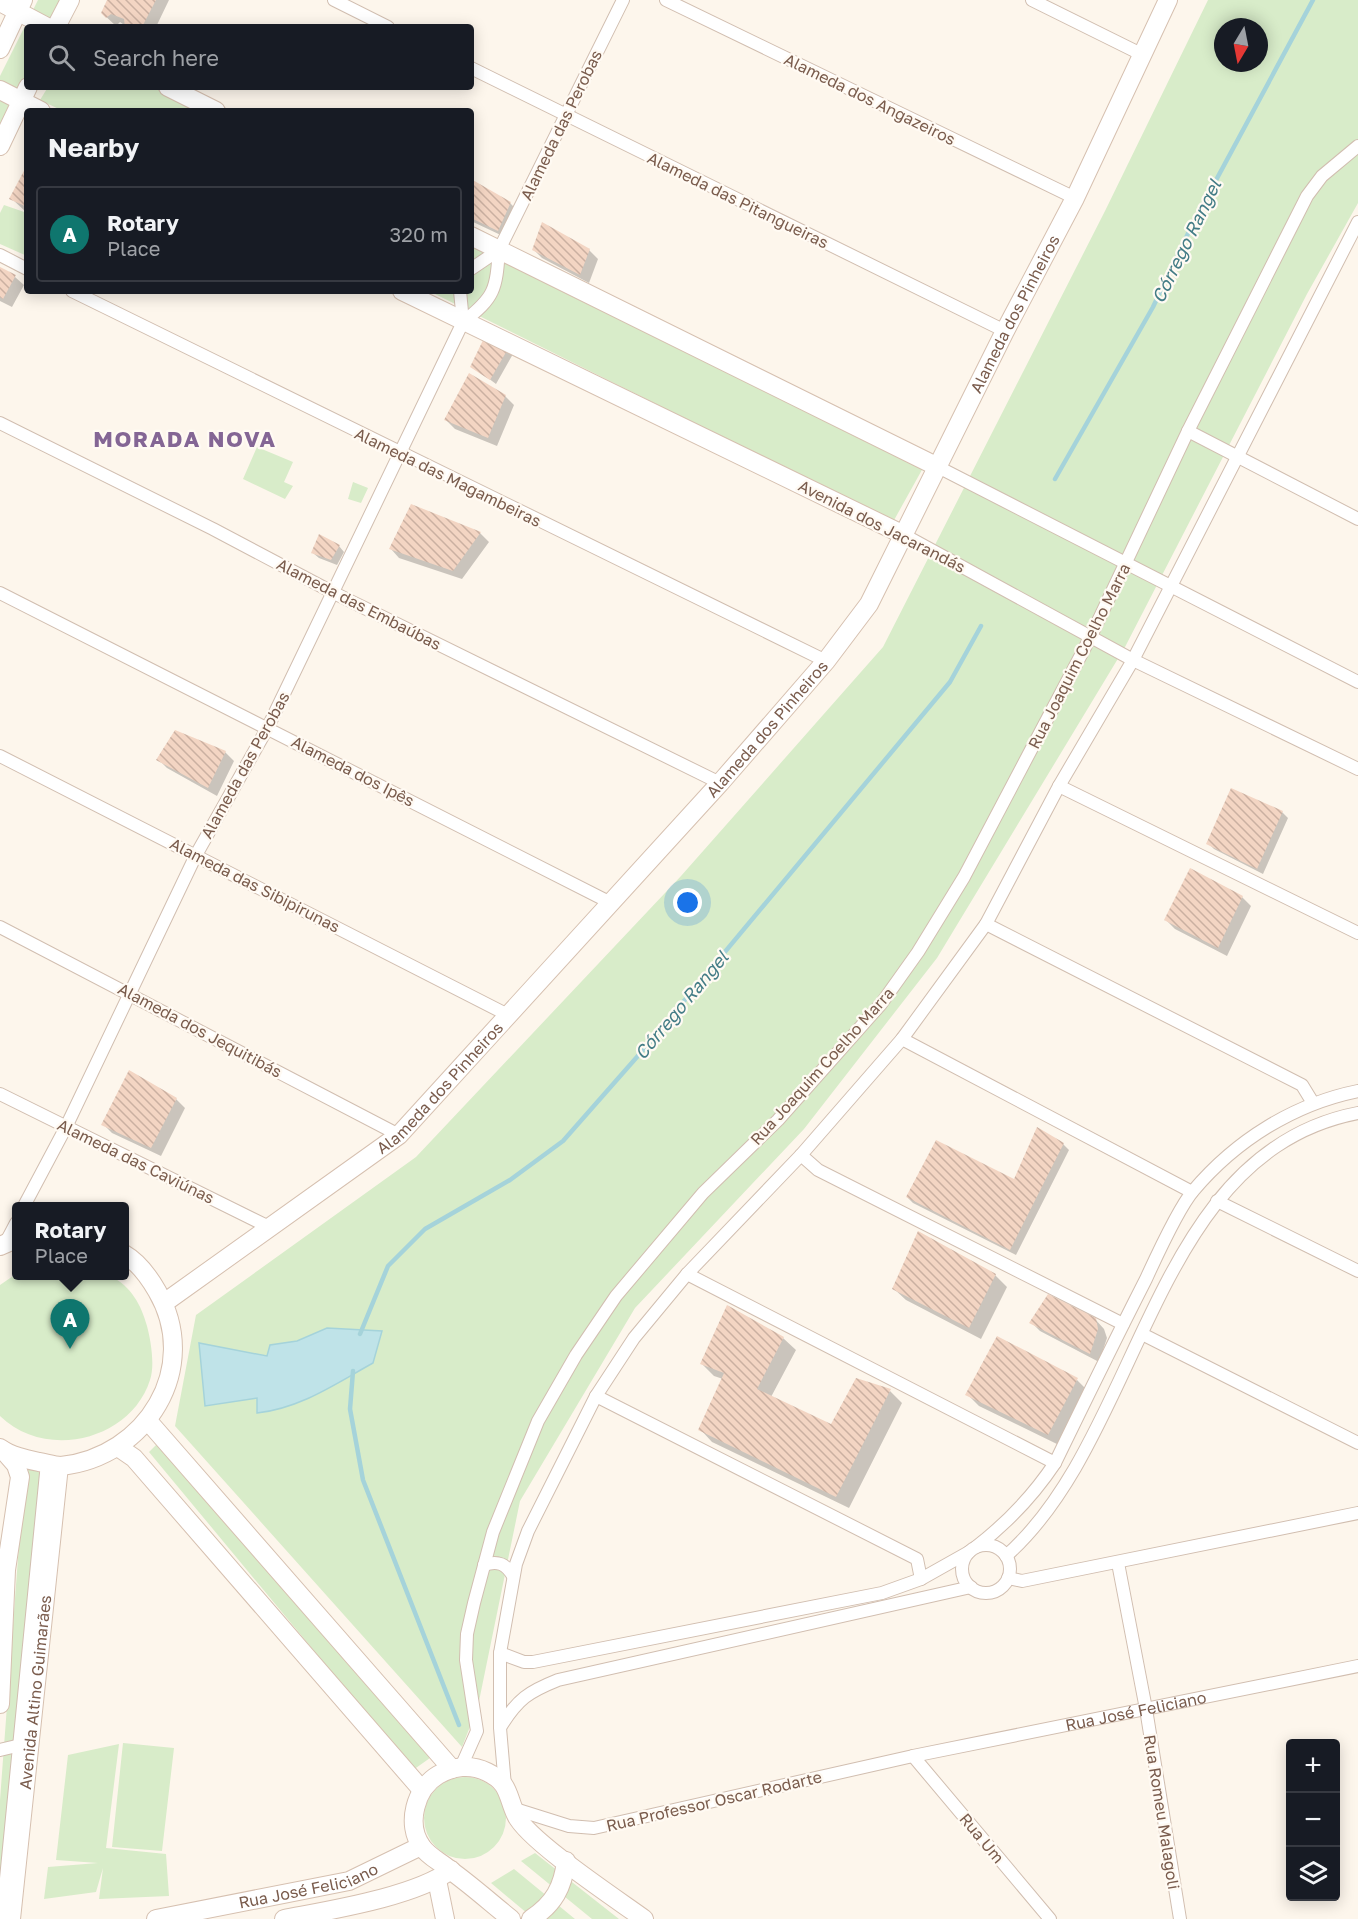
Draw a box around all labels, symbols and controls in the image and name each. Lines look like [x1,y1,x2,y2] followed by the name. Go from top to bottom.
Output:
[1214,18,1268,72] north arrow
[24,24,474,90] search box
[45,41,78,74] icon: search
[93,44,219,71] text: Search here
[516,47,606,203] street label: Alameda das Perobas
[781,49,959,149] street label: Alameda dos Angazeiros
[48,132,139,163] text: Nearby
[644,147,832,253] street label: Alameda das Pitangueiras
[1147,175,1226,306] water label: Córrego Rangel
[107,209,179,236] text: Rotary
[62,222,77,246] text: A
[390,222,448,246] text: 320 m
[966,231,1064,396] street label: Alameda dos Pinheiros
[107,236,160,260] text: Place
[351,423,545,531] street label: Alameda das Magambeiras
[93,425,277,452] district label: MORADA NOVA
[795,475,969,577] street label: Avenida dos Jacarandás
[273,554,445,654] street label: Alameda das Embaúbas
[1023,560,1135,752] street label: Rua Joaquim Coelho Marra
[702,656,832,801] street label: Alameda dos Pinheiros
[196,688,294,842] street label: Alameda das Perobas
[288,731,418,811] street label: Alameda dos Ipês
[167,833,343,937] street label: Alameda das Sibipirunas
[673,888,702,917] your location
[629,946,733,1064] water label: Córrego Rangel
[115,978,285,1082] street label: Alameda dos Jequitibás
[746,983,898,1149] street label: Rua Joaquim Coelho Marra
[372,1018,507,1158] street label: Alameda dos Pinheiros
[54,1114,218,1208] street label: Alameda das Caviúnas
[12,1202,129,1280] popup
[35,1216,106,1243] text: Rotary
[35,1243,88,1267] text: Place
[50,1300,90,1349] pin: A
[15,1594,55,1791] street label: Avenida Altino Guimarães
[1064,1687,1208,1735] street label: Rua José Feliciano
[1140,1733,1184,1891] street label: Rua Romeu Malagoli
[1286,1739,1340,1901] map controls
[1286,1739,1340,1793] button: +
[604,1766,824,1836] street label: Rua Professor Oscar Rodarte
[1286,1793,1340,1847] button: −
[955,1809,1009,1867] street label: Rua Um
[1286,1847,1340,1901] button: layers
[237,1858,381,1913] street label: Rua José Feliciano

